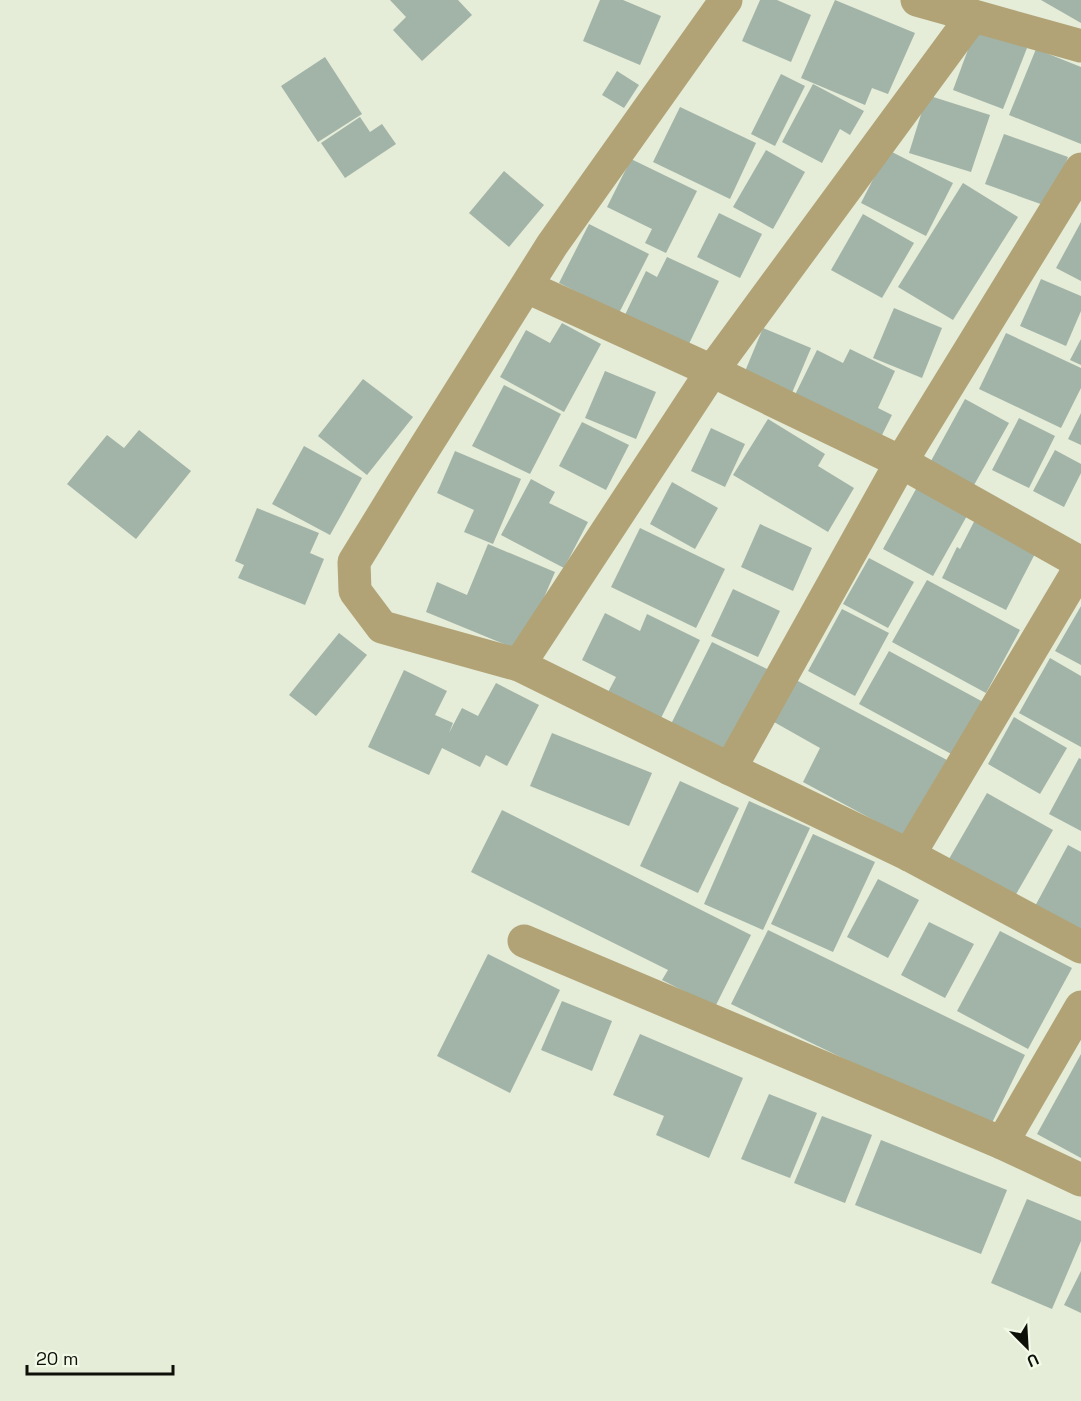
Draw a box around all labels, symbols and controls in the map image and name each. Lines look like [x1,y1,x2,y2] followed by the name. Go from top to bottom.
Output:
[997,1317,1057,1377] north arrow
[27,1338,172,1376] scale bar
[36,1347,79,1370] text: 20 m
[1024,1348,1042,1372] text: U

